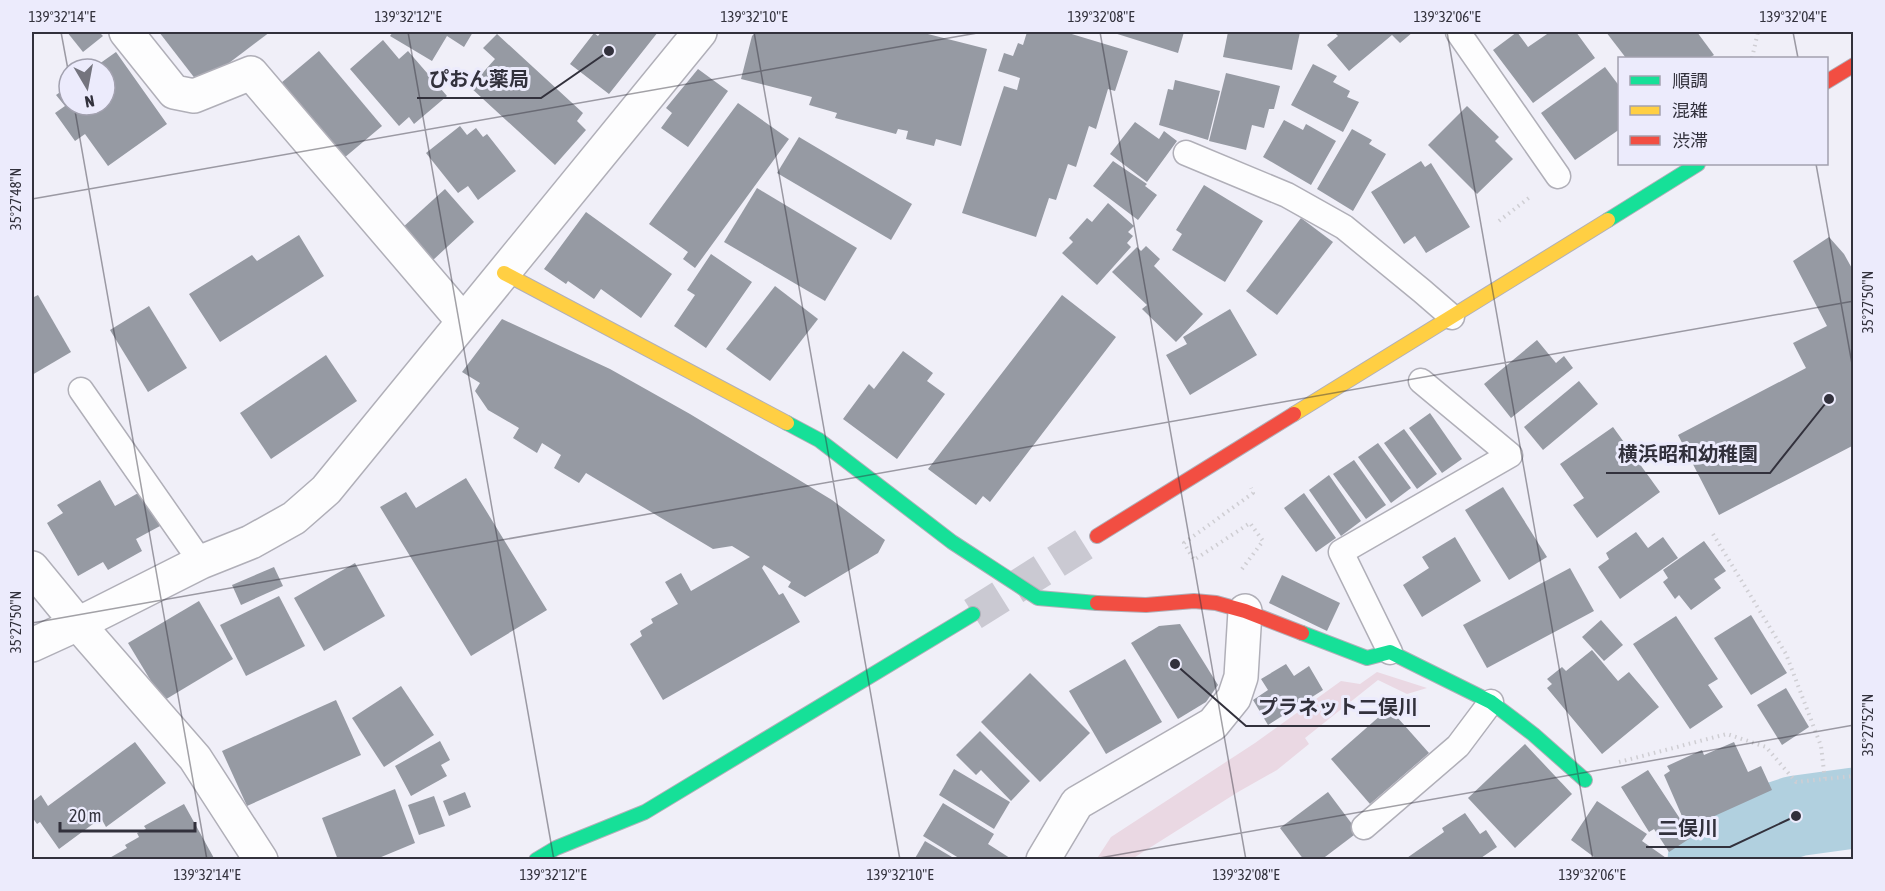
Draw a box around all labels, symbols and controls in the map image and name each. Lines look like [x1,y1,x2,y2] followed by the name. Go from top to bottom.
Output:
[28,8,96,25] text: 139°32'14"E
[374,8,442,25] text: 139°32'12"E
[720,8,788,25] text: 139°32'10"E
[1067,8,1135,25] text: 139°32'08"E
[1413,8,1481,25] text: 139°32'06"E
[1759,8,1827,25] text: 139°32'04"E
[57,57,117,117] north arrow
[1618,57,1828,165] legend
[417,60,541,98] callout: ぴおん薬局
[429,67,529,90] text: ぴおん薬局
[1672,70,1708,91] text: 順調
[83,92,96,111] text: N
[1672,100,1708,121] text: 混雑
[1672,130,1708,151] text: 渋滞
[7,168,24,230] text: 35°27'48"N
[1859,271,1876,333] text: 35°27'50"N
[1606,435,1770,473] callout: 横浜昭和幼稚園
[1618,442,1758,465] text: 横浜昭和幼稚園
[7,591,24,653] text: 35°27'50"N
[1246,688,1430,726] callout: プラネット二俣川
[1859,694,1876,756] text: 35°27'52"N
[1258,695,1418,718] text: プラネット二俣川
[60,795,195,833] scale bar
[69,805,101,826] text: 20 m
[1646,809,1730,847] callout: 二俣川
[1658,816,1718,839] text: 二俣川
[173,866,241,883] text: 139°32'14"E
[519,866,587,883] text: 139°32'12"E
[866,866,934,883] text: 139°32'10"E
[1212,866,1280,883] text: 139°32'08"E
[1558,866,1626,883] text: 139°32'06"E

